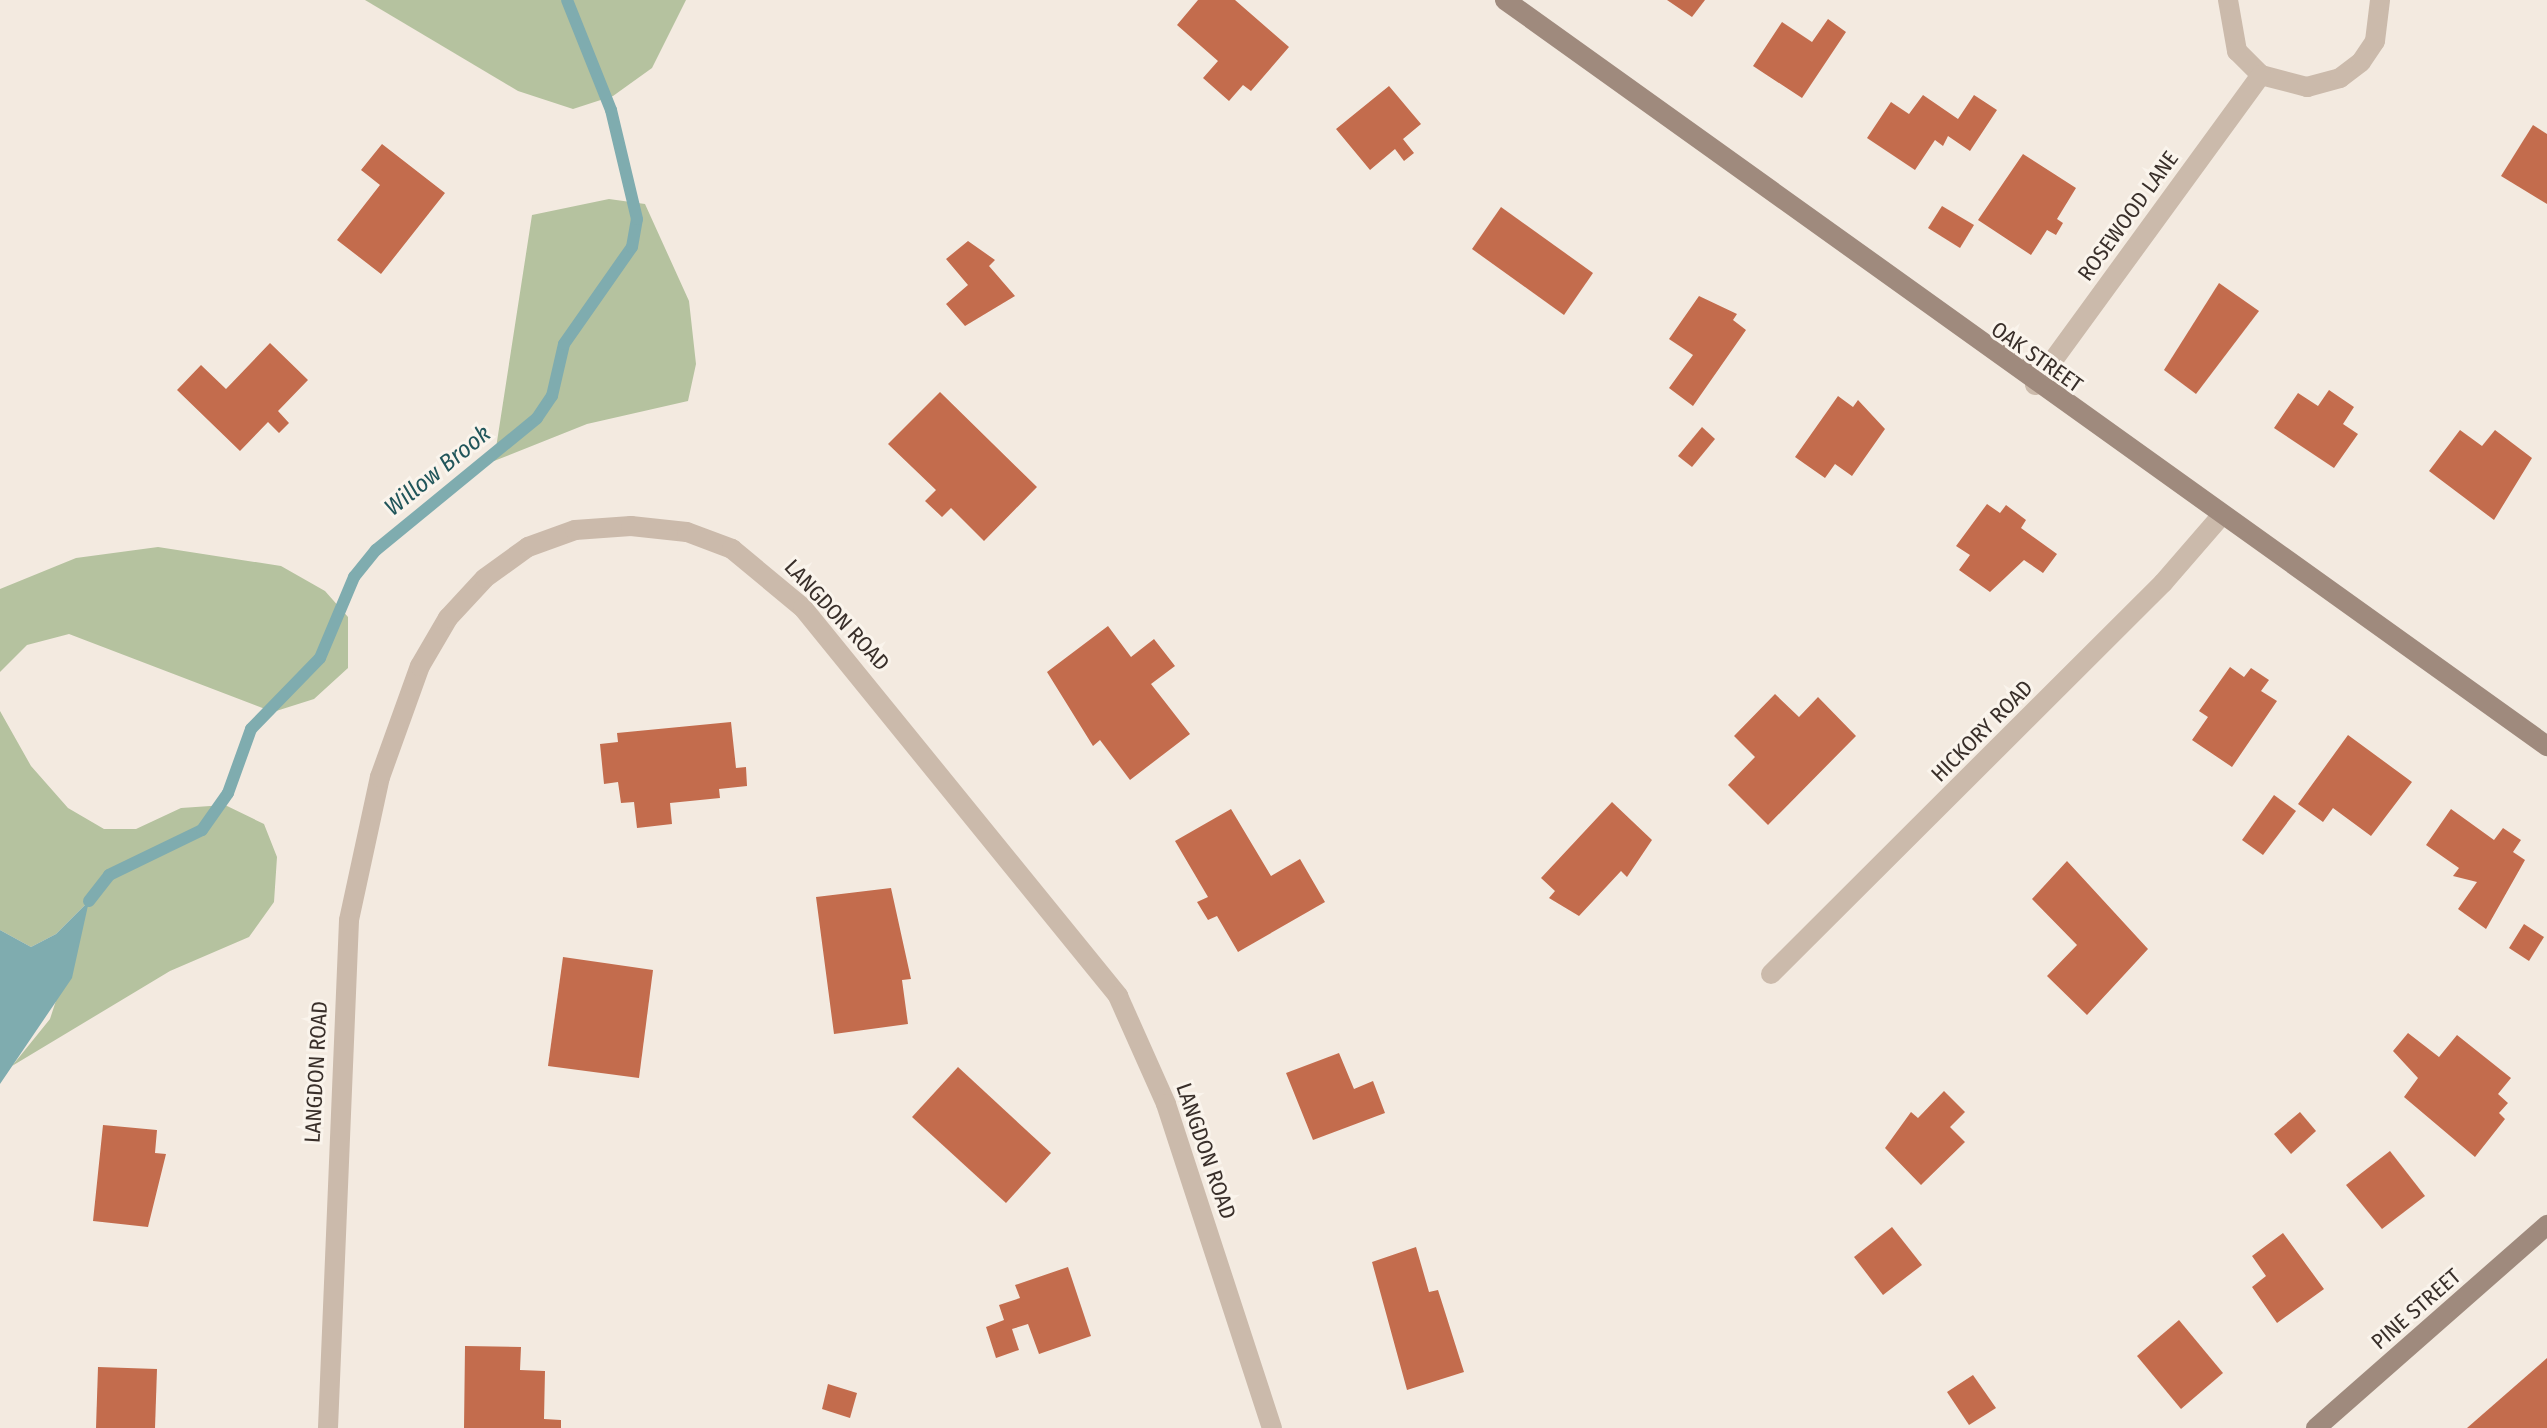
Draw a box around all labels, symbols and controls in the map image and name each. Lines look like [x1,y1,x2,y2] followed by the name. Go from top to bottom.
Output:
[2072,146,2184,286] street label: ROSEWOOD LANE
[1986,316,2088,398] street label: OAK STREET
[379,420,497,522] water label: Willow Brook
[779,554,895,676] street label: LANGDON ROAD
[1926,675,2038,787] street label: HICKORY ROAD
[299,1000,333,1144] street label: LANGDON ROAD
[1170,1080,1242,1222] street label: LANGDON ROAD
[2366,1263,2466,1355] street label: PINE STREET

